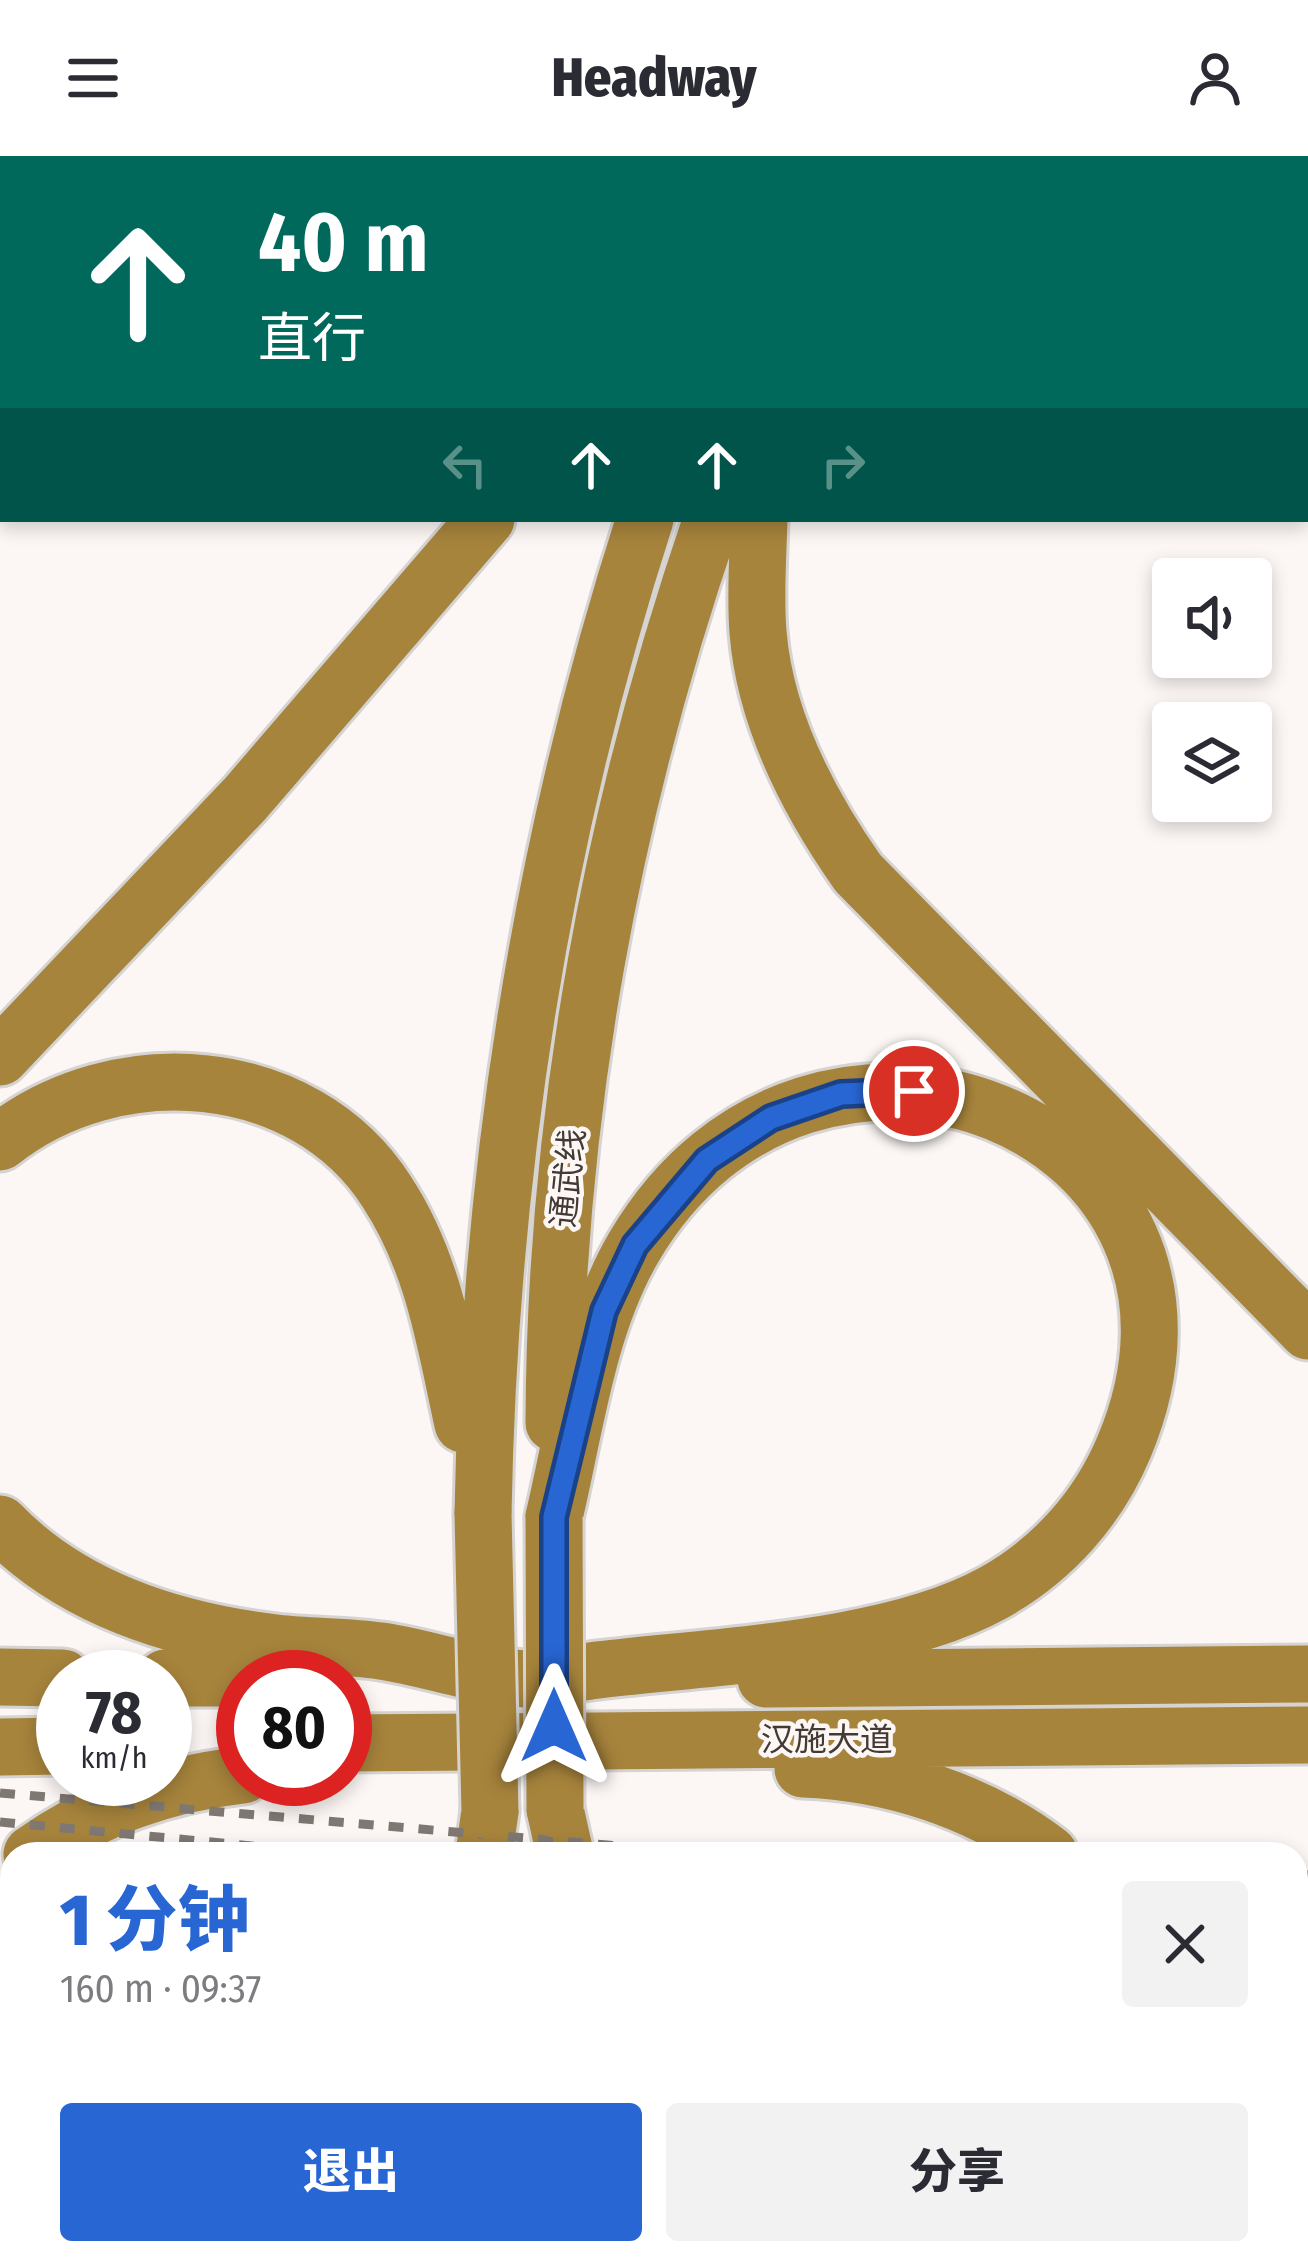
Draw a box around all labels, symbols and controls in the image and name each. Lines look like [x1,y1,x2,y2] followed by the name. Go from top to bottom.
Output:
[60,45,126,111] icon: menu
[1182,45,1248,111] icon: person
[552,46,756,110] text: Headway
[258,192,429,293] text: 40 m
[60,204,216,360] icon: ahead
[258,307,366,371] text: 直行
[432,432,498,498] icon: left
[558,432,624,498] icon: ahead
[684,432,750,498] icon: ahead
[810,432,876,498] icon: right
[1152,558,1272,822] map controls
[1152,558,1272,678] button: sound
[1152,702,1272,822] button: layers
[863,1040,965,1142] pin
[881,1058,947,1124] icon: arrive
[543,1127,593,1229] street label: 通武线
[216,1650,372,1806] speed limit sign: 80
[491,1663,617,1789] position arrow
[86,1677,142,1749] text: 78
[761,1720,893,1760] street label: 汉施大道
[81,1740,147,1776] text: km/h
[60,1878,250,1964] text: 1 分钟
[1122,1881,1248,2007] button: close
[60,1966,261,2012] text: 160 m · 09:37
[60,2103,642,2241] button: 退出
[666,2103,1248,2241] button: 分享

